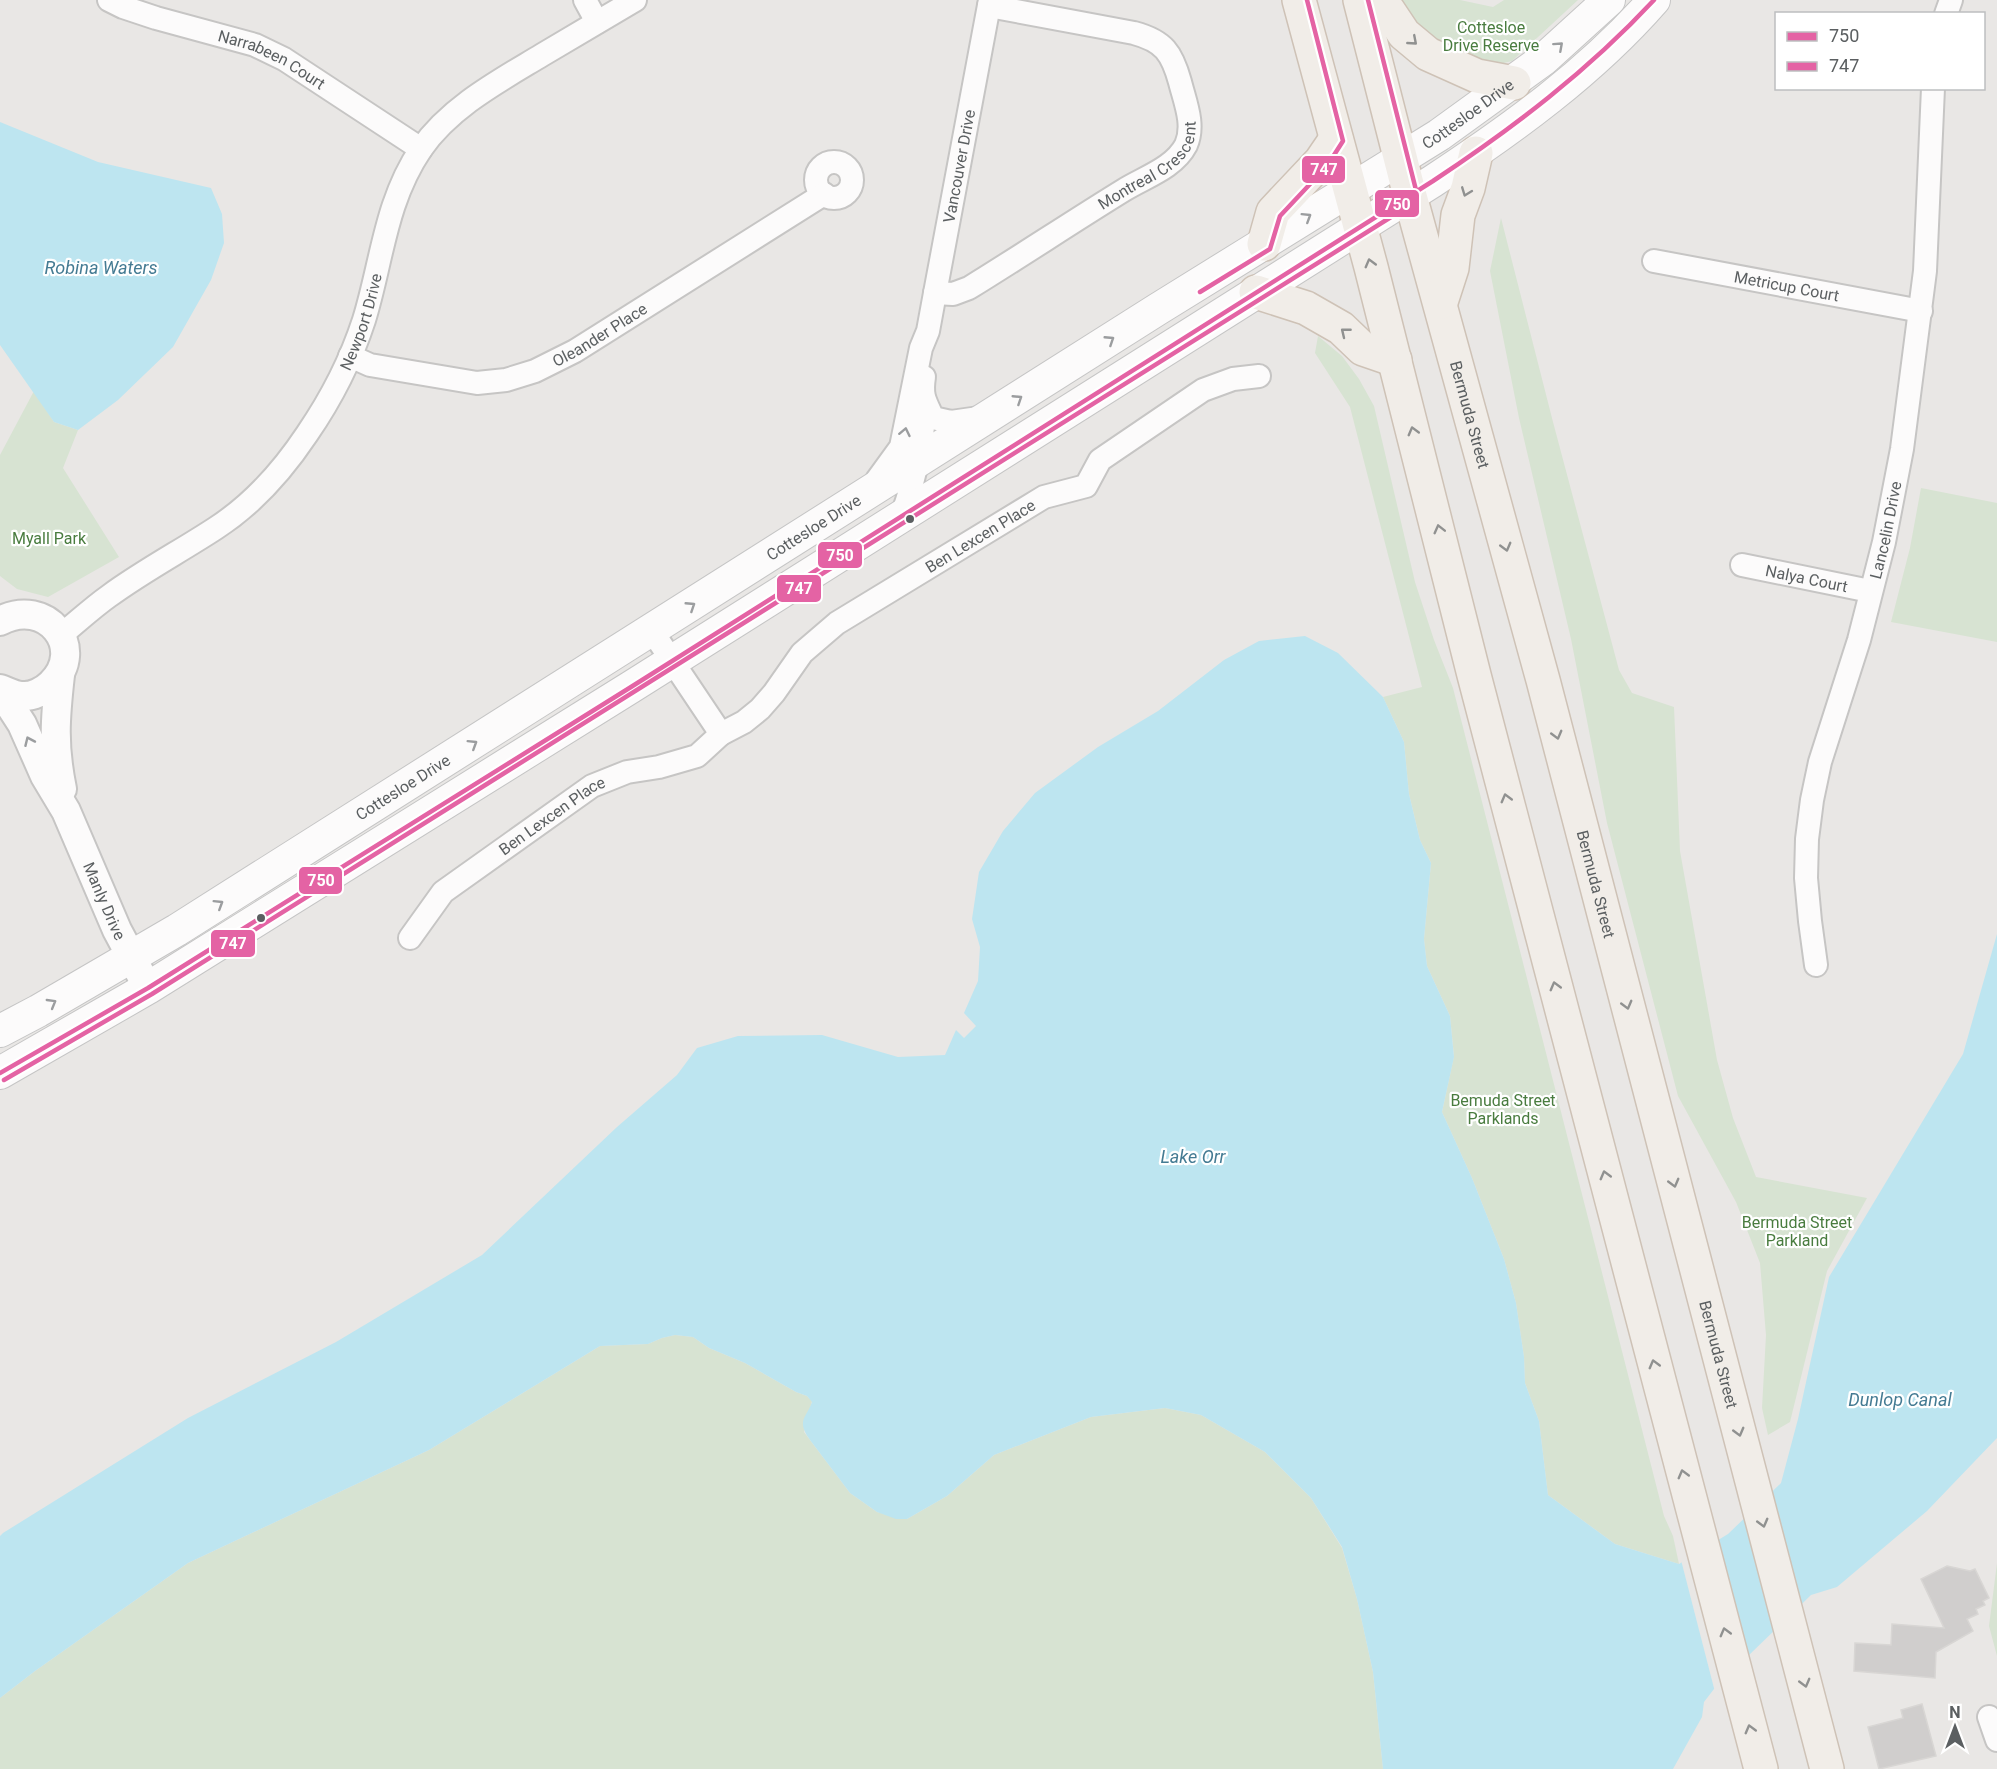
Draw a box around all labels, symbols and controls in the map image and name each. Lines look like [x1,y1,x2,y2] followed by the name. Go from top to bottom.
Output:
[1775,12,1985,90] legend
[1443,18,1539,55] park label: Cottesloe Drive Reserve
[1829,25,1859,46] text: 750
[216,26,329,93] street label: Narrabeen Court
[1406,34,1416,45] one-way arrow
[1552,42,1563,53] one-way arrow
[1829,55,1859,76] text: 747
[1419,75,1518,153] street label: Cottesloe Drive
[939,108,979,224] street label: Vancouver Drive
[1095,121,1200,214] street label: Montreal Crescent
[1301,155,1346,184] line badge: 747
[1310,160,1338,179] text: 747
[1460,186,1473,197] one-way arrow
[1374,189,1420,218] line badge: 750
[1383,195,1411,214] text: 750
[1301,213,1311,225] one-way arrow
[45,257,157,278] water label: Robina Waters
[1364,258,1377,268] one-way arrow
[1732,267,1841,305] street label: Metricup Court
[336,272,386,373] street label: Newport Drive
[549,299,651,371] street label: Oleander Place
[1341,329,1352,340] one-way arrow
[1103,336,1114,347] one-way arrow
[1446,359,1493,471] street label: Bermuda Street
[1011,395,1022,406] one-way arrow
[898,427,911,437] one-way arrow
[1408,427,1421,437] one-way arrow
[1866,480,1906,581] street label: Lancelin Drive
[763,491,864,565] street label: Cottesloe Drive
[922,496,1039,577] street label: Ben Lexcen Place
[904,513,916,525] unlabelled marker
[1433,525,1446,535] one-way arrow
[12,529,87,548] park label: Myall Park
[817,541,863,569] line badge: 750
[1499,542,1512,552] one-way arrow
[826,546,854,565] text: 750
[1764,561,1849,596] street label: Nalya Court
[776,574,822,603] line badge: 747
[785,579,813,598] text: 747
[684,602,695,613] one-way arrow
[1550,729,1562,740] one-way arrow
[24,737,36,748] one-way arrow
[467,739,477,751] one-way arrow
[352,751,454,824] street label: Cottesloe Drive
[495,773,608,859] street label: Ben Lexcen Place
[1501,793,1514,803] one-way arrow
[1573,828,1619,940] street label: Bermuda Street
[79,859,130,943] street label: Manly Drive
[298,866,343,895] line badge: 750
[307,871,335,890] text: 750
[213,899,223,911] one-way arrow
[255,912,267,924] unlabelled marker
[210,929,256,958] line badge: 747
[219,934,247,953] text: 747
[1550,982,1563,992] one-way arrow
[45,999,56,1011] one-way arrow
[1620,1000,1633,1010] one-way arrow
[1450,1091,1556,1128] park label: Bemuda Street Parklands
[1160,1146,1227,1167] water label: Lake Orr
[1600,1170,1612,1181] one-way arrow
[1666,1177,1679,1187] one-way arrow
[1742,1213,1852,1250] park label: Bermuda Street Parkland
[1695,1298,1742,1410] street label: Bermuda Street
[1649,1359,1662,1369] one-way arrow
[1848,1389,1952,1410] water label: Dunlop Canal
[1732,1426,1744,1437] one-way arrow
[1678,1469,1691,1479] one-way arrow
[1756,1517,1768,1528] one-way arrow
[1719,1628,1732,1638] one-way arrow
[1797,1678,1810,1688] one-way arrow
[1925,1697,1985,1757] north arrow
[1949,1703,1961,1722] text: N
[1745,1724,1757,1735] one-way arrow

